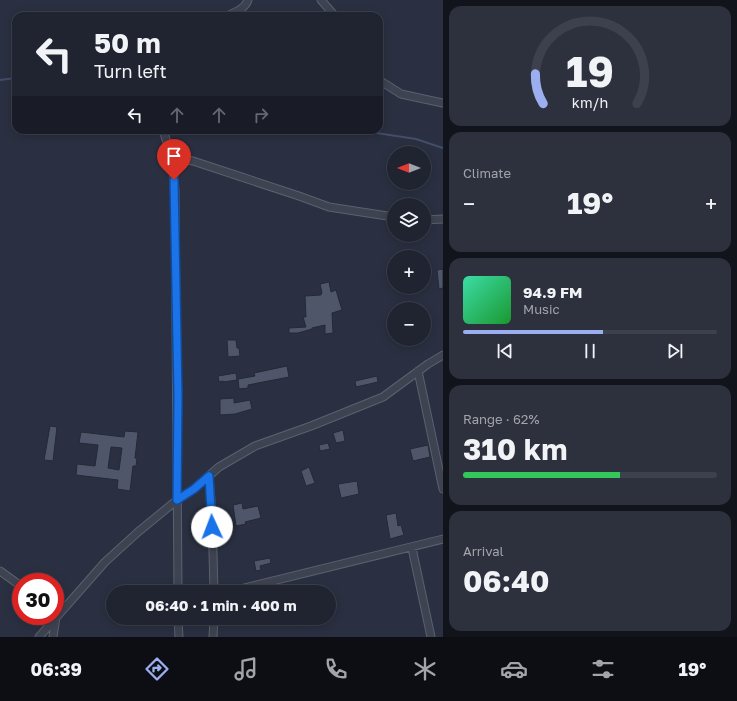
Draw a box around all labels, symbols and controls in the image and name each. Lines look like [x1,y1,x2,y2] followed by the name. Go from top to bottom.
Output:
[94,26,161,59] text: 50 m
[28,28,80,80] icon: left
[566,46,614,96] text: 19
[94,60,167,82] text: Turn left
[572,94,608,111] text: km/h
[124,104,146,126] icon: left
[166,104,188,126] icon: ahead
[208,104,230,126] icon: ahead
[250,104,272,126] icon: right
[157,139,191,180] pin
[163,145,185,167] icon: arrive
[387,146,431,190] north arrow
[387,146,431,346] map controls
[463,165,511,181] text: Climate
[567,185,613,221] text: 19°
[463,190,475,217] text: −
[705,190,717,217] text: +
[387,198,431,242] button: layers
[387,250,431,294] button: +
[523,283,582,301] text: 94.9 FM
[523,301,560,317] text: Music
[387,302,431,346] button: −
[494,340,516,362] icon: previous
[579,340,601,362] icon: pause
[664,340,686,362] icon: next
[463,411,539,427] text: Range · 62%
[463,431,567,467] text: 310 km
[191,506,233,548] position arrow
[463,543,504,559] text: Arrival
[463,563,549,599] text: 06:40
[12,573,64,625] speed limit sign: 30
[145,596,297,614] text: 06:40 · 1 min · 400 m
[143,655,171,683] icon: directions
[232,655,260,683] icon: music
[322,655,350,683] icon: phone
[411,655,439,683] icon: climate
[500,655,528,683] icon: car
[589,655,617,683] icon: filters
[31,658,82,680] text: 06:39
[679,658,706,680] text: 19°

